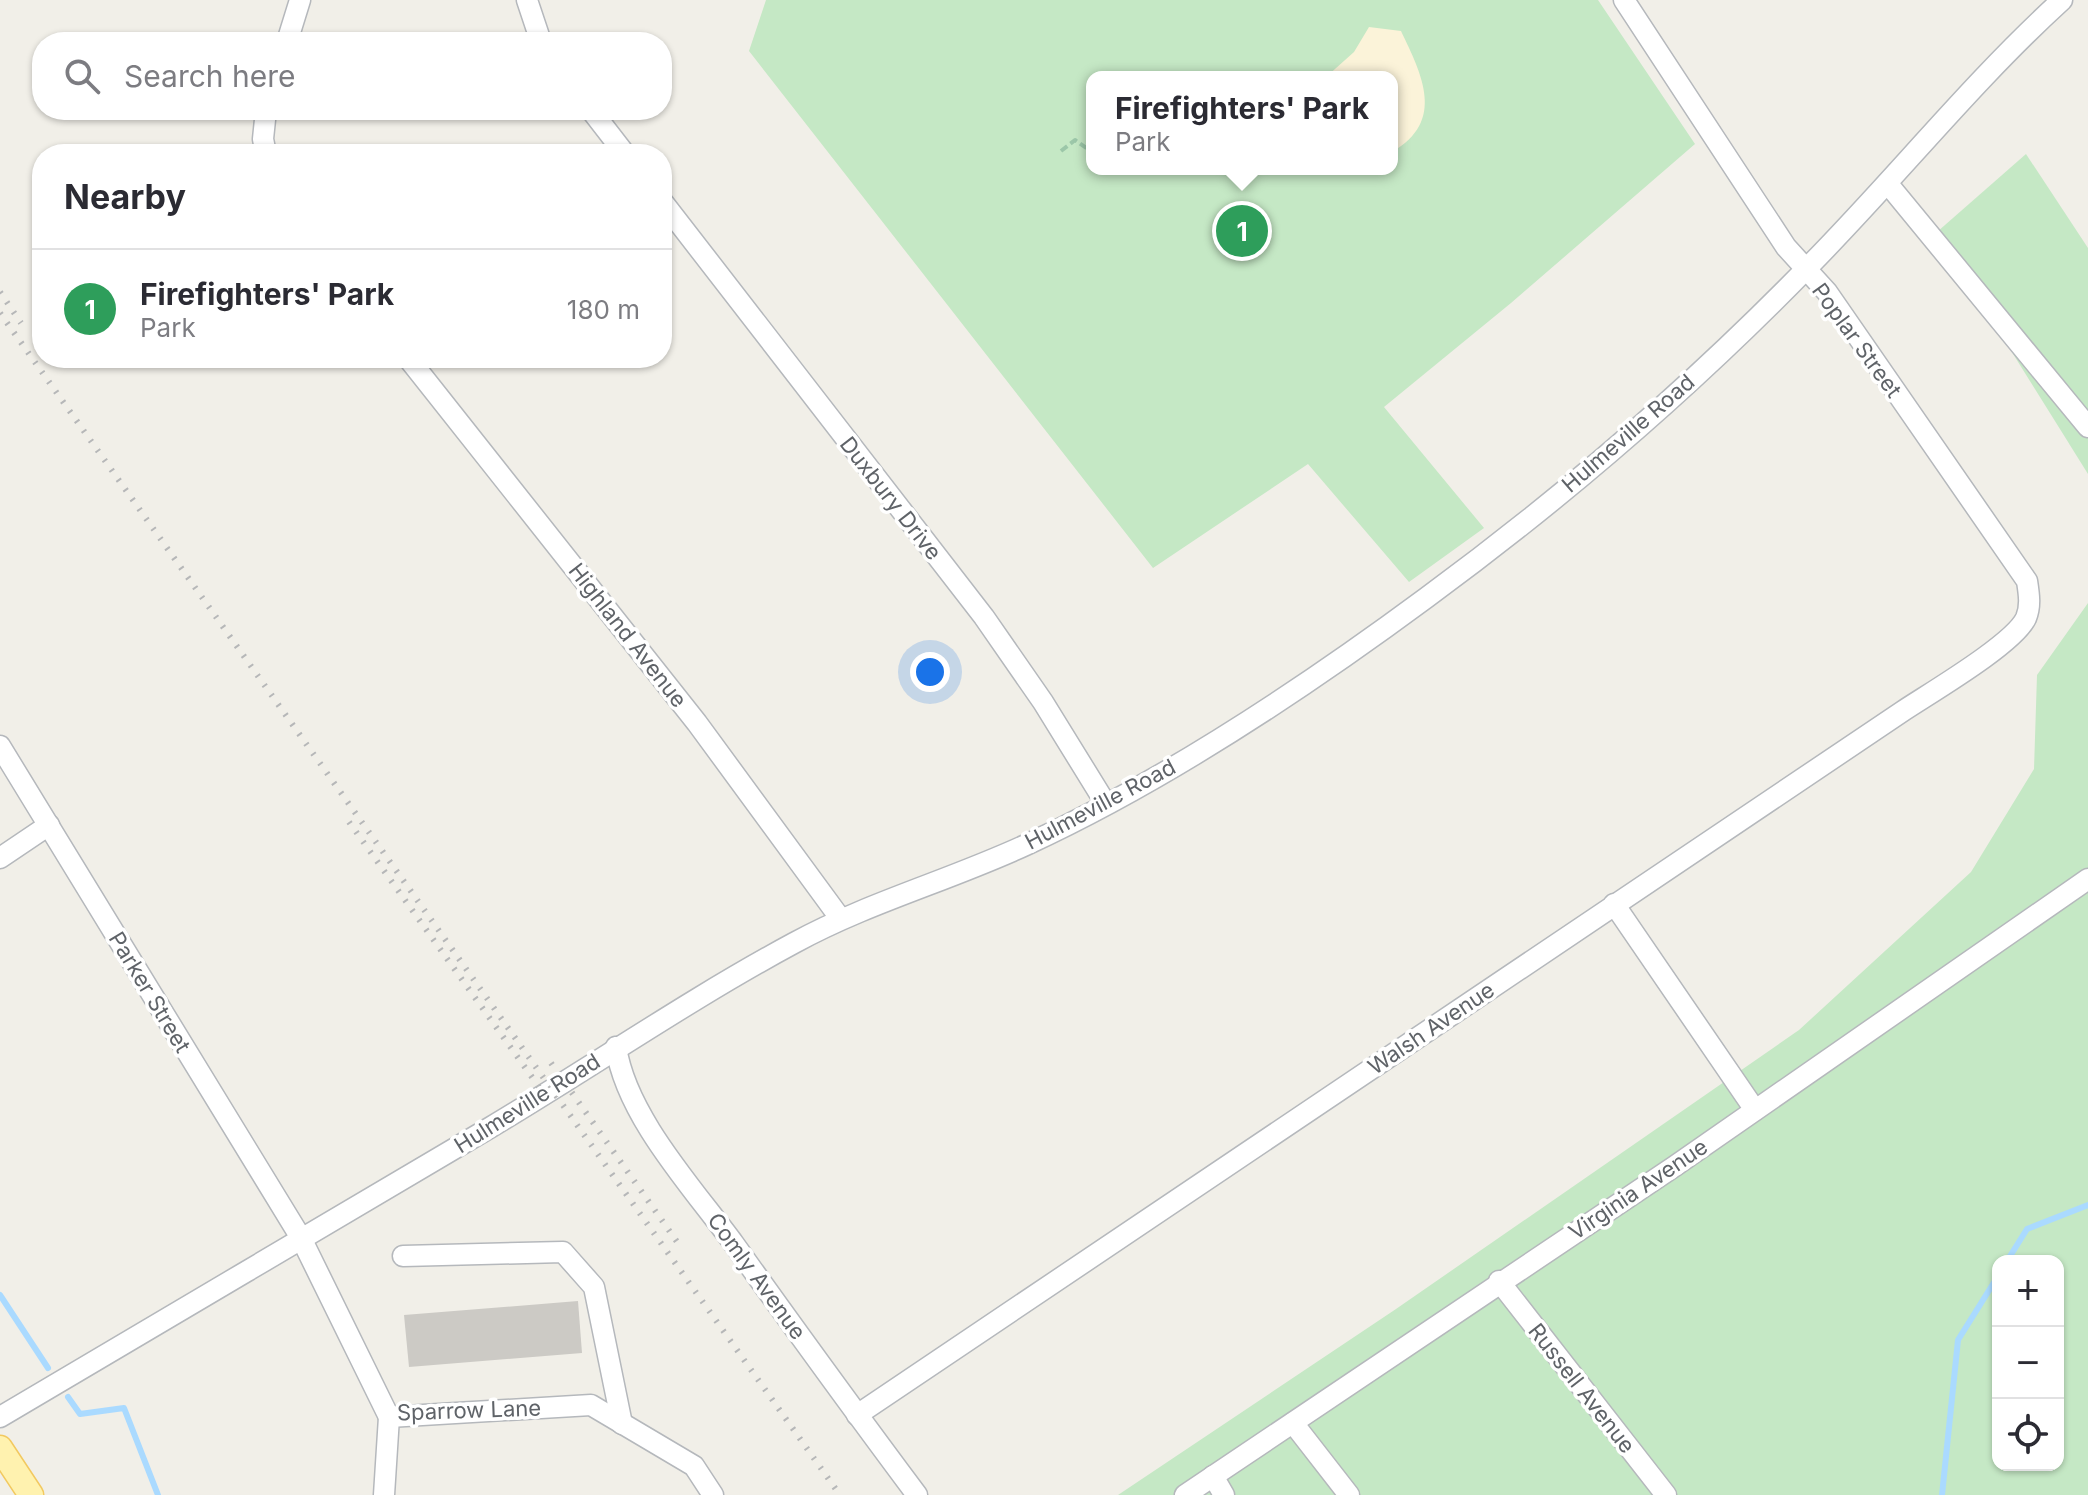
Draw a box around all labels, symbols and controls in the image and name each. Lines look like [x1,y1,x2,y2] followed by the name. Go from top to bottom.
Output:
[32,32,672,120] search box
[60,54,104,98] icon: search
[124,58,296,94] text: Search here
[1086,71,1398,175] popup
[1115,90,1369,126] text: Firefighters' Park
[1115,126,1171,157] text: Park
[64,176,186,217] text: Nearby
[1216,201,1268,261] pin: 1
[140,276,394,312] text: Firefighters' Park
[1807,278,1907,402] street label: Poplar Street
[84,294,96,325] text: 1
[567,294,640,325] text: 180 m
[140,312,196,343] text: Park
[1557,368,1699,498] street label: Hulmeville Road
[835,431,947,565] street label: Duxbury Drive
[564,558,692,712] street label: Highland Avenue
[910,652,950,692] your location
[1020,753,1180,855] street label: Hulmeville Road
[104,927,196,1057] street label: Parker Street
[1363,976,1499,1080] street label: Walsh Avenue
[449,1048,605,1158] street label: Hulmeville Road
[1564,1133,1712,1245] street label: Virginia Avenue
[702,1208,812,1344] street label: Comly Avenue
[1992,1255,2064,1471] map controls
[1992,1255,2064,1327] button: +
[1523,1318,1641,1458] street label: Russell Avenue
[1992,1327,2064,1399] button: −
[396,1394,542,1426] street label: Sparrow Lane
[1992,1399,2064,1471] button: locate

